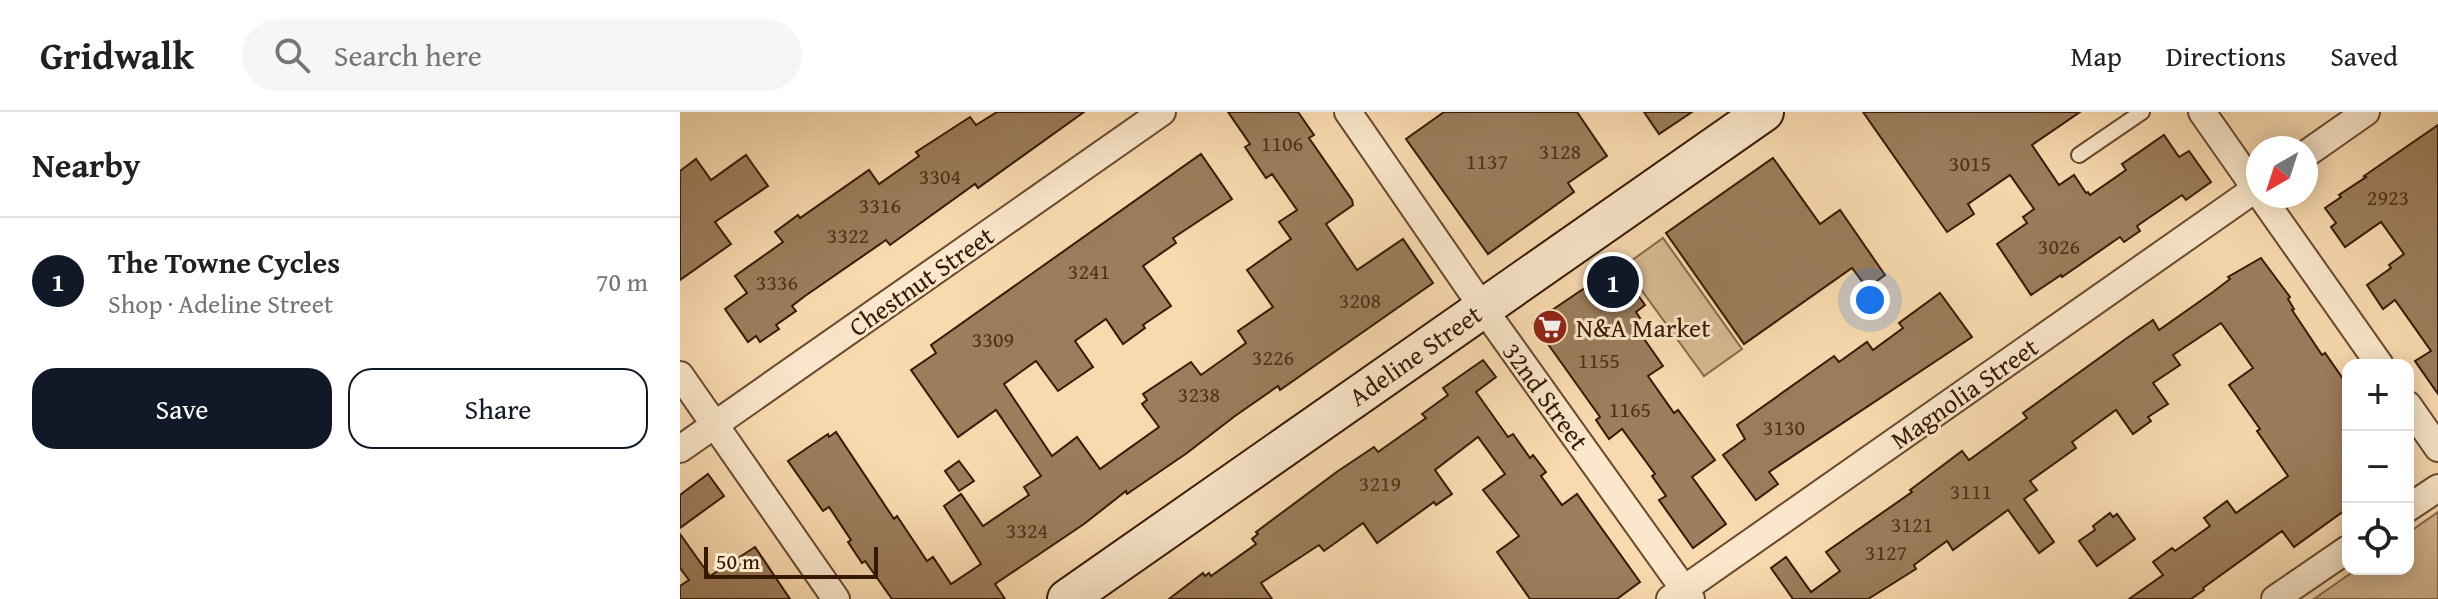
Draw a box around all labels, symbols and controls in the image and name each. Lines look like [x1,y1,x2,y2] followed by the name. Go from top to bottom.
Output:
[242,19,802,91] search box
[40,27,194,83] text: Gridwalk
[270,33,314,77] icon: search
[334,33,482,77] text: Search here
[2070,35,2122,76] text: Map
[2166,35,2286,76] text: Directions
[2330,35,2398,76] text: Saved
[1261,127,1303,159] house number: 1106
[1539,135,1581,167] house number: 3128
[2246,136,2318,208] north arrow
[32,140,141,189] text: Nearby
[1466,145,1508,177] house number: 1137
[1949,147,1991,179] house number: 3015
[919,160,961,192] house number: 3304
[2367,181,2409,213] house number: 2923
[859,189,901,221] house number: 3316
[840,216,1002,346] street label: Chestnut Street
[827,219,869,251] house number: 3322
[2038,230,2080,262] house number: 3026
[108,240,340,284] text: The Towne Cycles
[1587,252,1639,312] pin: 1
[1068,255,1110,287] house number: 3241
[51,262,65,301] text: 1
[596,262,648,301] text: 70 m
[756,266,798,298] house number: 3336
[1850,280,1890,320] your location
[108,284,333,323] text: Shop · Adeline Street
[1339,284,1381,316] house number: 3208
[1340,295,1490,415] street label: Adeline Street
[1531,308,1569,346] supermarket icon: N&A Market
[1576,308,1710,347] place label: N&A Market
[972,323,1014,355] house number: 3309
[1882,327,2046,459] street label: Magnolia Street
[1493,334,1599,458] street label: 32nd Street
[1252,341,1294,373] house number: 3226
[1578,344,1620,376] house number: 1155
[2342,359,2414,575] map controls
[2342,359,2414,431] button: +
[32,368,332,449] button: Save
[348,368,648,449] button: Share
[1178,378,1220,410] house number: 3238
[1609,393,1651,425] house number: 1165
[1763,411,1805,443] house number: 3130
[2342,431,2414,503] button: −
[1359,467,1401,499] house number: 3219
[1950,475,1992,507] house number: 3111
[2342,503,2414,575] button: locate
[1891,508,1933,540] house number: 3121
[1006,514,1048,546] house number: 3324
[1865,536,1907,568] house number: 3127
[704,543,878,579] scale bar
[716,545,760,577] text: 50 m

